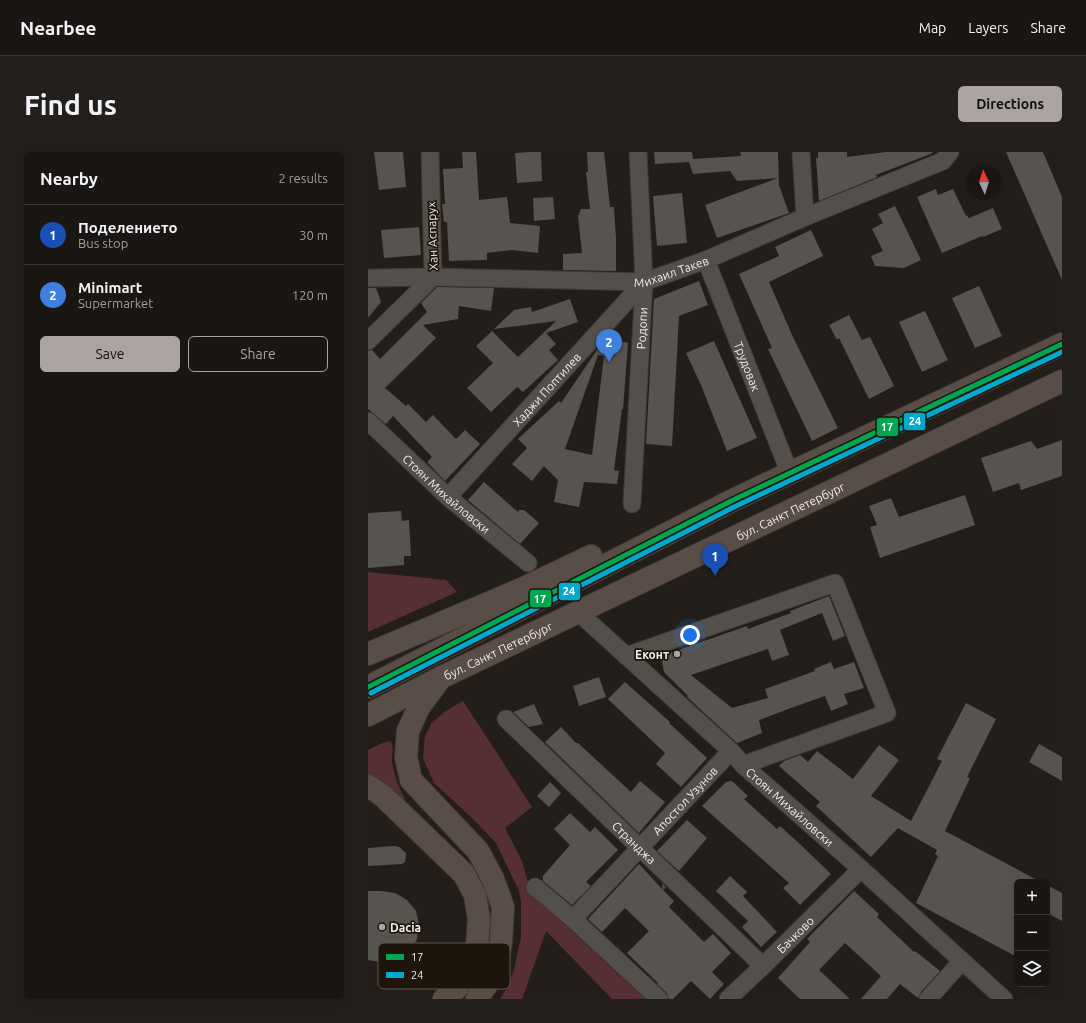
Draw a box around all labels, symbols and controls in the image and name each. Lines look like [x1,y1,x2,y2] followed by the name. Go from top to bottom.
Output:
[20,17,97,39] text: Nearbee
[919,20,946,36] text: Map
[968,20,1008,36] text: Layers
[1030,20,1066,36] text: Share
[958,86,1062,122] button: Directions
[24,89,117,120] text: Find us
[966,164,1002,200] north arrow
[40,169,98,188] text: Nearby
[278,171,328,185] text: 2 results
[424,201,440,271] street label: Хан Аспарух
[78,219,177,236] text: Поделението
[49,228,57,242] text: 1
[299,228,328,242] text: 30 m
[78,236,128,250] text: Bus stop
[634,253,710,289] street label: Михаил Такев
[78,279,142,296] text: Minimart
[49,288,57,302] text: 2
[292,288,328,302] text: 120 m
[78,296,153,310] text: Supermarket
[634,307,649,350] street label: Родопи
[596,329,622,362] pin: 2
[40,336,180,372] button: Save
[188,336,328,372] button: Share
[732,340,763,393] street label: Трудовак
[510,350,583,428] street label: Хаджи Поптилев
[903,412,926,431] line badge: 24
[909,415,921,427] text: 24
[876,417,899,437] line badge: 17
[881,421,893,433] text: 17
[400,451,493,536] street label: Стоян Михайловски
[734,479,847,542] street label: бул. Санкт Петербург
[702,543,728,576] pin: 1
[558,582,581,601] line badge: 24
[563,585,575,597] text: 24
[529,589,552,608] line badge: 17
[534,593,546,605] text: 17
[441,619,554,682] street label: бул. Санкт Петербург
[680,625,700,645] your location
[635,648,669,661] place label: Еконт
[672,649,682,659] marker: Еконт
[650,764,720,837] street label: Апостол Узунов
[744,765,837,849] street label: Стоян Михайловски
[610,819,659,866] street label: Странджа
[1014,879,1050,987] map controls
[1014,879,1050,915] button: +
[774,913,816,955] street label: Бачково
[1014,915,1050,951] button: −
[390,921,421,934] place label: Dacia
[377,922,387,932] marker: Dacia
[378,943,510,989] legend
[411,951,423,963] text: 17
[1014,951,1050,987] button: layers
[411,969,423,981] text: 24

